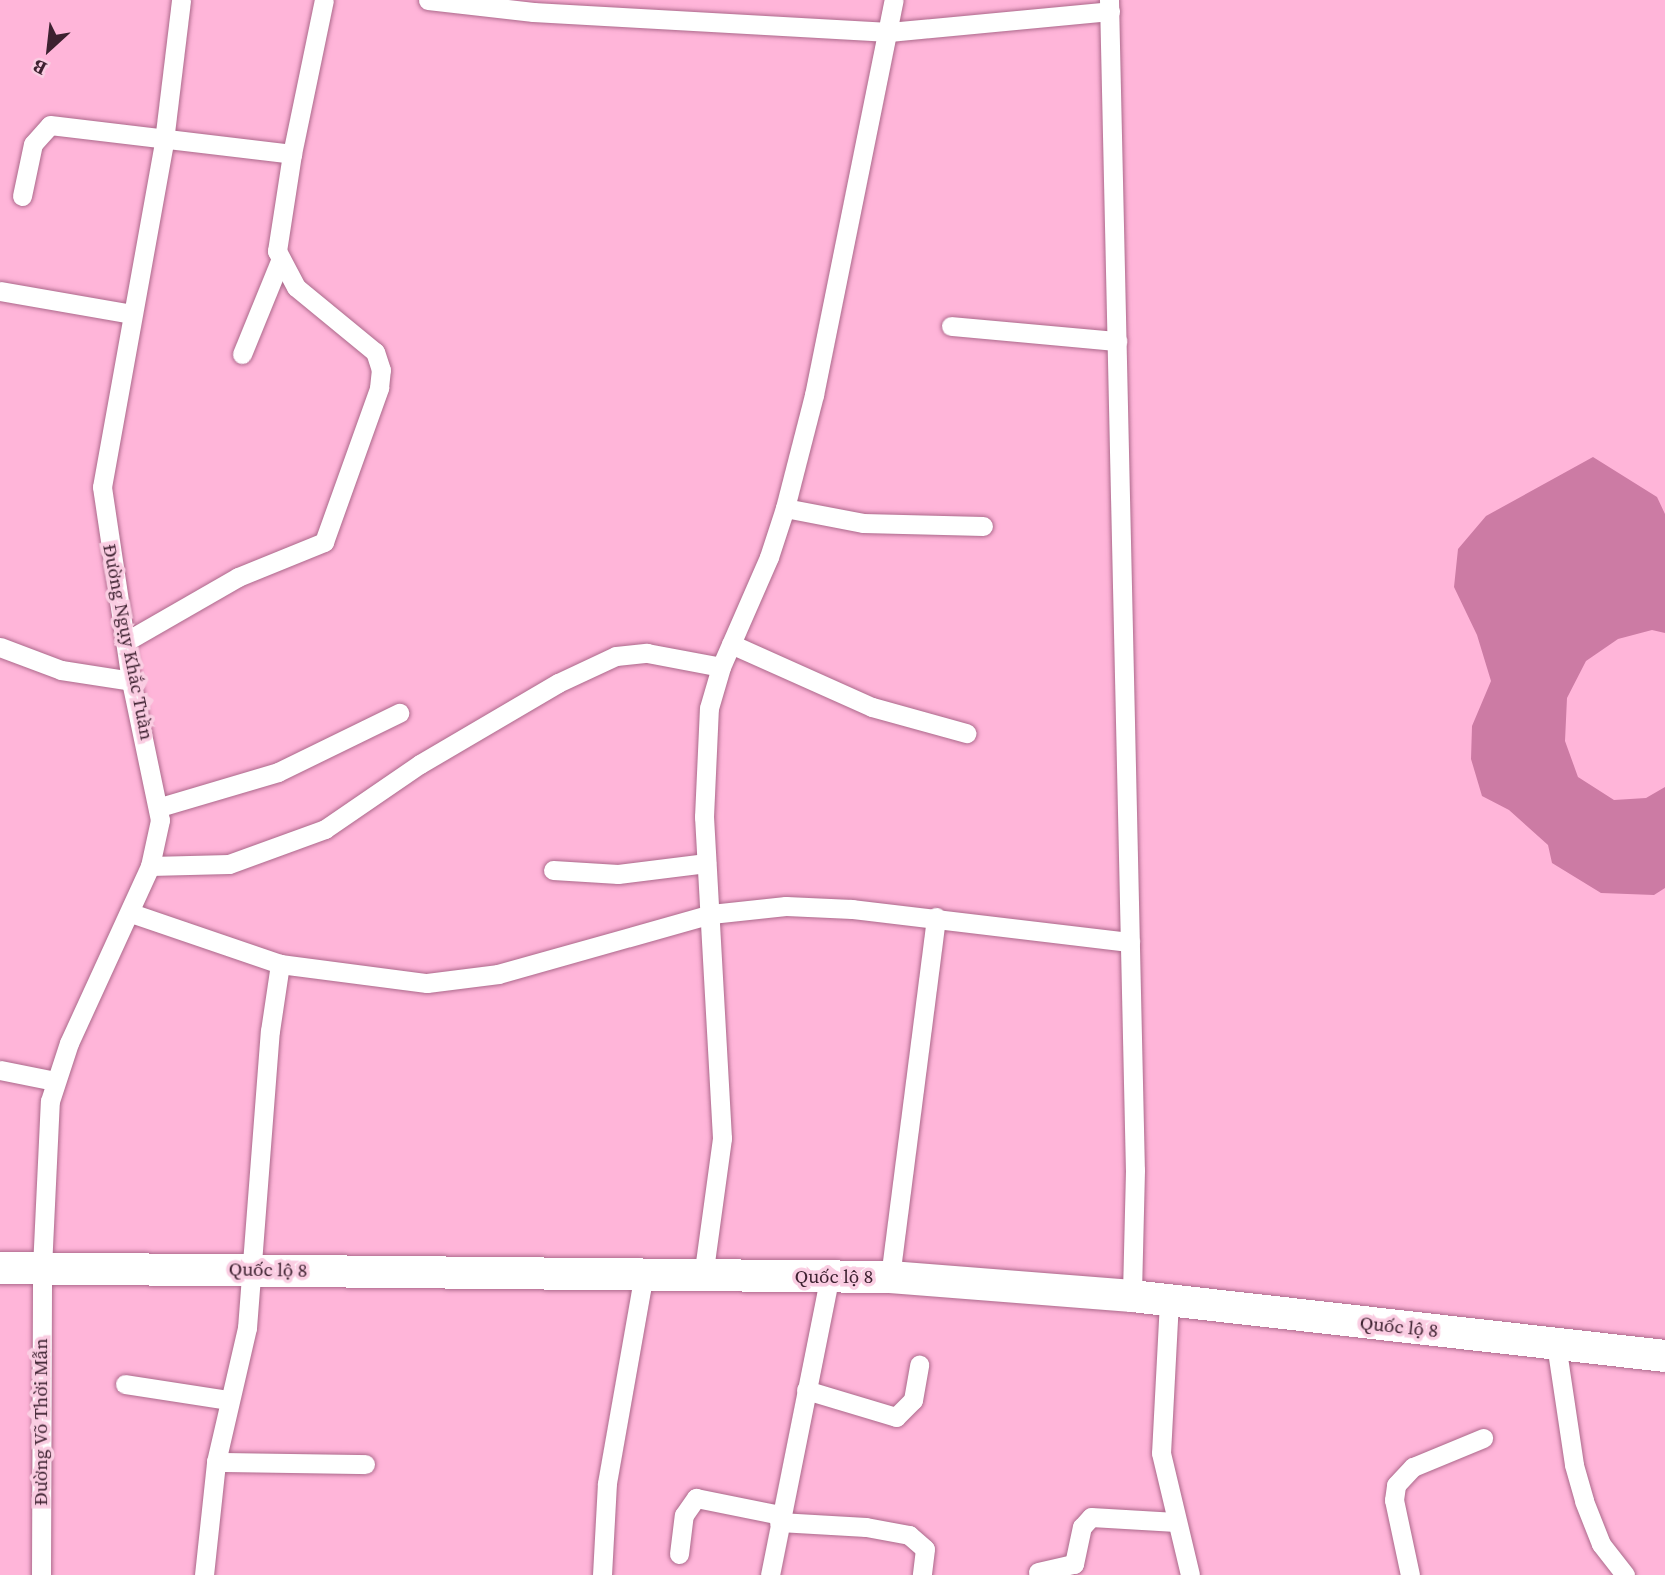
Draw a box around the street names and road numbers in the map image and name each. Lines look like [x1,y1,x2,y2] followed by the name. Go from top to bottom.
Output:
[98,542,158,742] street label: Đường Ngụy Khắc Tuần
[229,1258,307,1282] street label: Quốc lộ 8
[795,1266,873,1288] street label: Quốc lộ 8
[1359,1312,1439,1342] street label: Quốc lộ 8
[30,1338,52,1506] street label: Đường Võ Thời Mẫn

